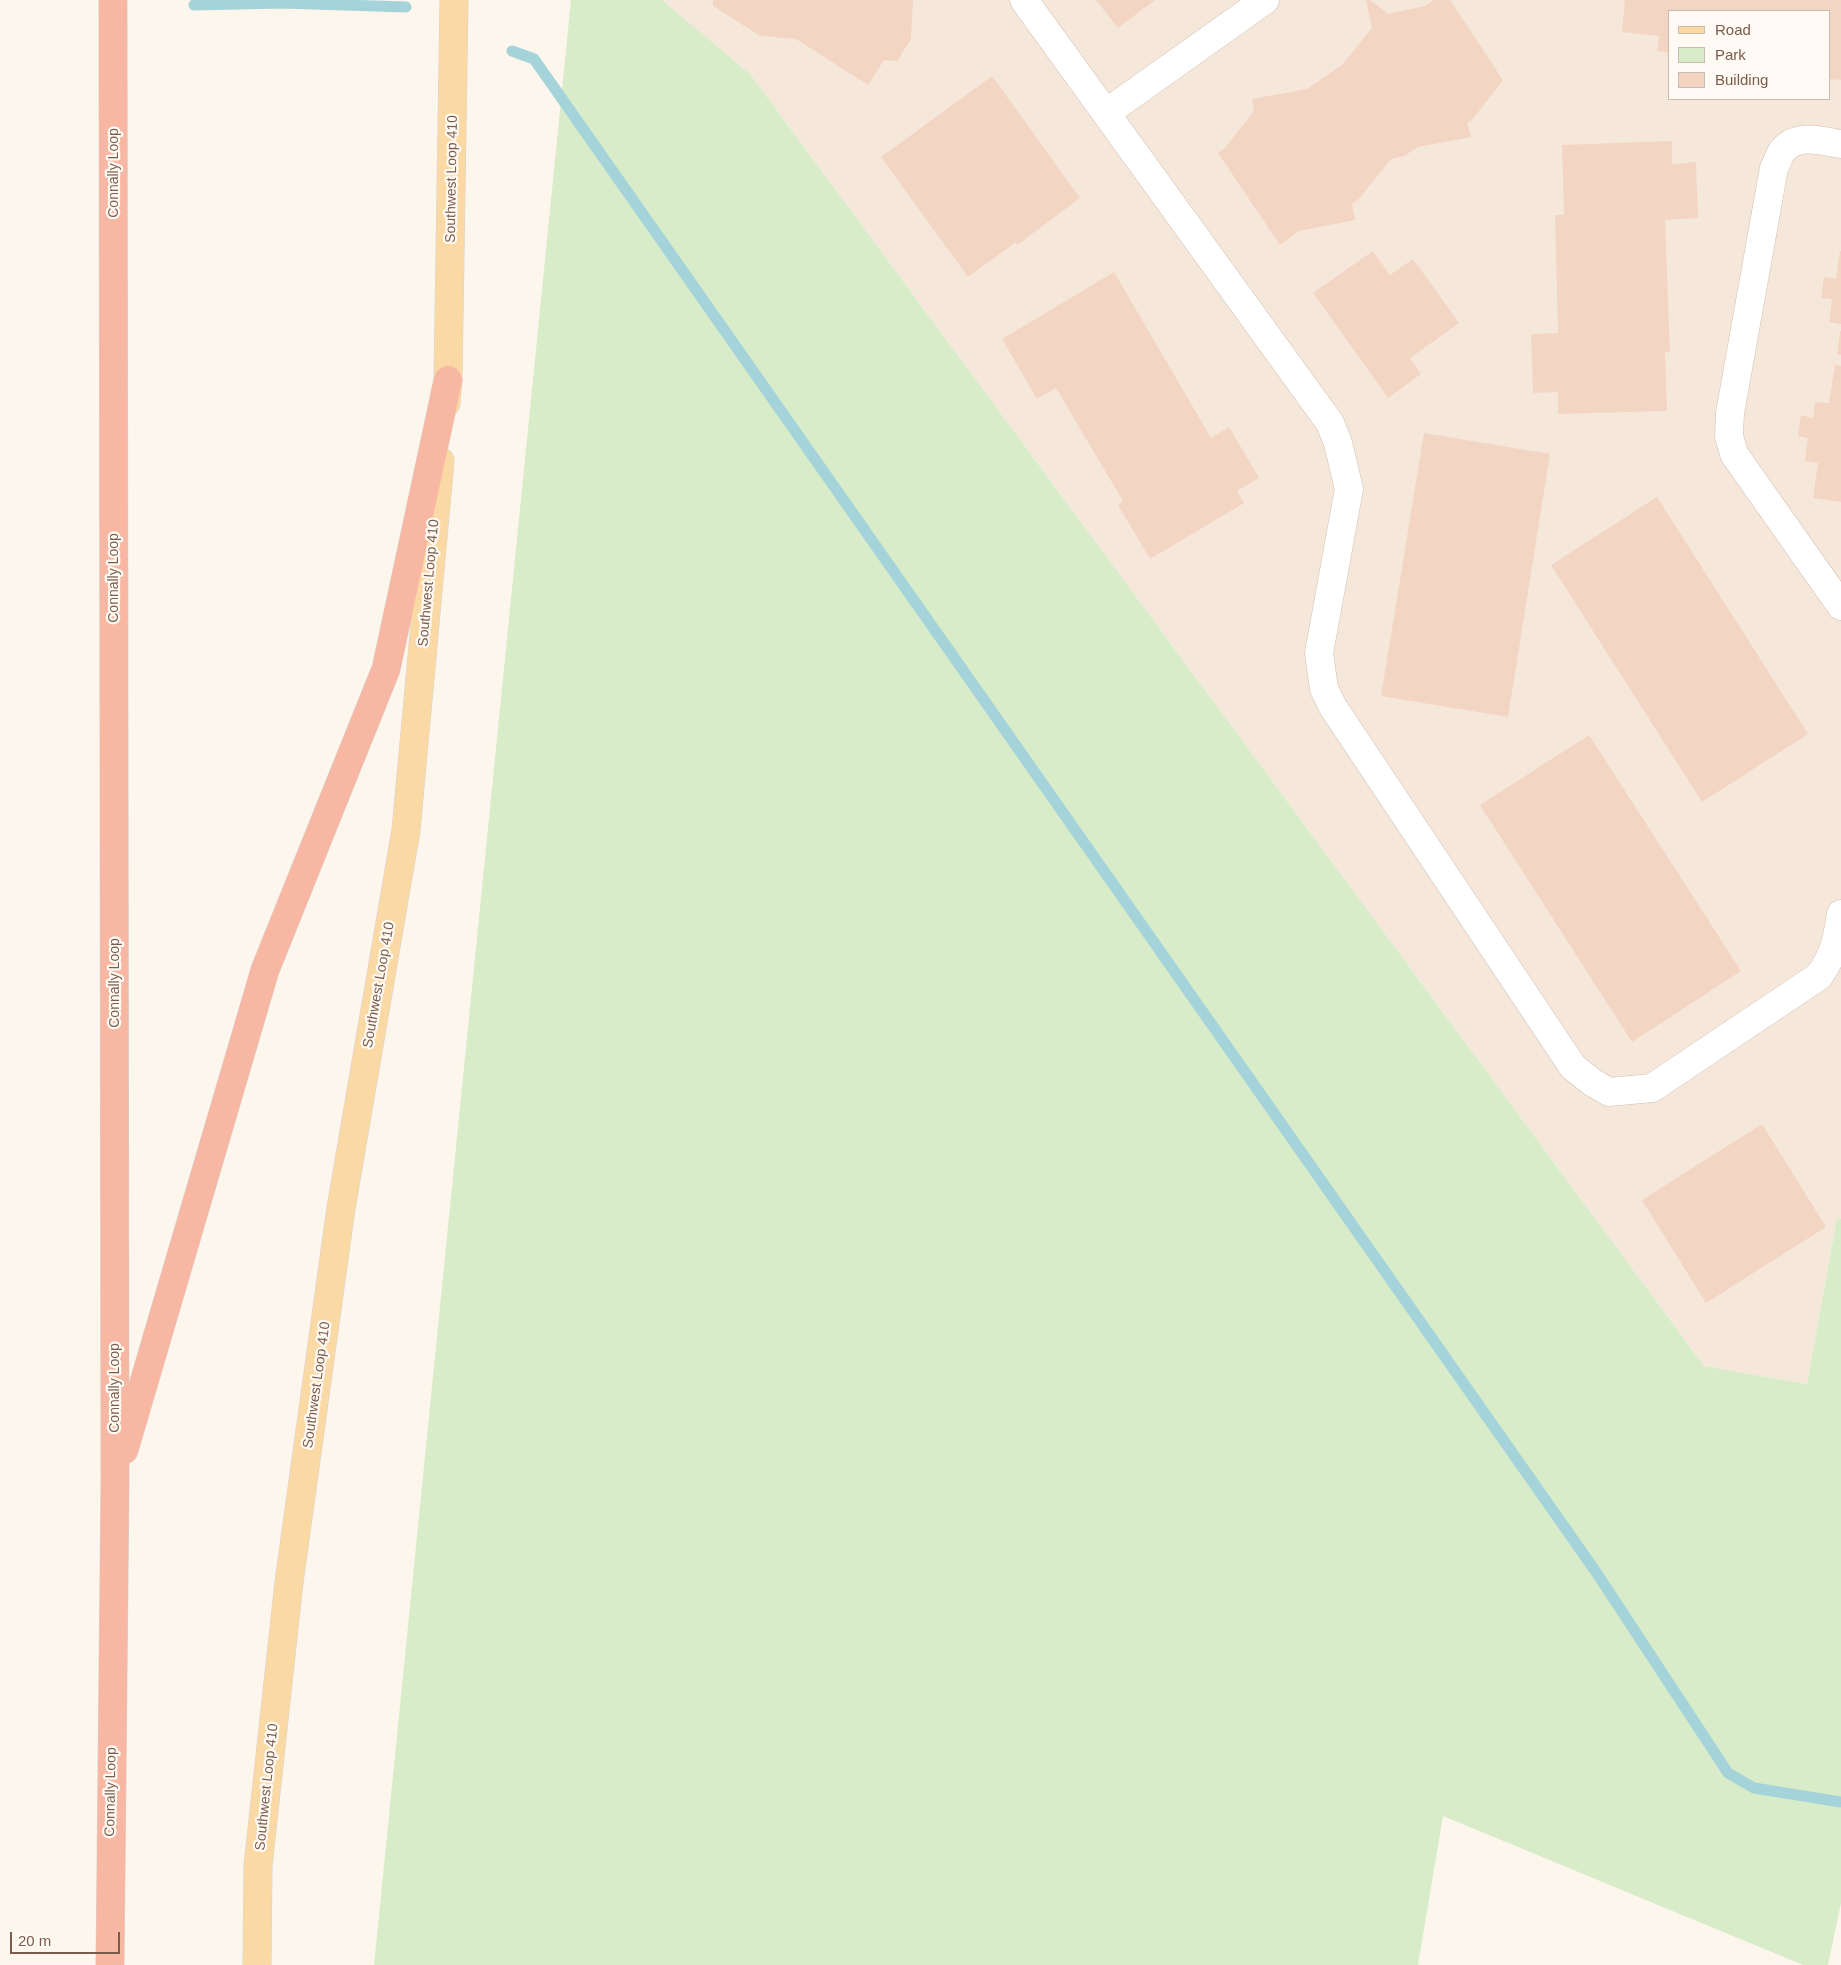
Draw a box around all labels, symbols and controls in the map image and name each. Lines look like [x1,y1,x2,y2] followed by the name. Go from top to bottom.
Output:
[1668,10,1831,100] legend
[1715,21,1751,38] text: Road
[1715,46,1746,63] text: Park
[1715,71,1768,88] text: Building
[442,115,462,243] street label: Southwest Loop 410
[106,128,122,218] street label: Connally Loop
[415,519,443,647] street label: Southwest Loop 410
[106,533,122,623] street label: Connally Loop
[360,921,398,1049] street label: Southwest Loop 410
[107,938,123,1028] street label: Connally Loop
[300,1321,334,1449] street label: Southwest Loop 410
[107,1343,123,1433] street label: Connally Loop
[252,1723,282,1851] street label: Southwest Loop 410
[102,1747,120,1837] street label: Connally Loop
[12,1922,122,1954] scale bar
[18,1932,51,1949] text: 20 m

